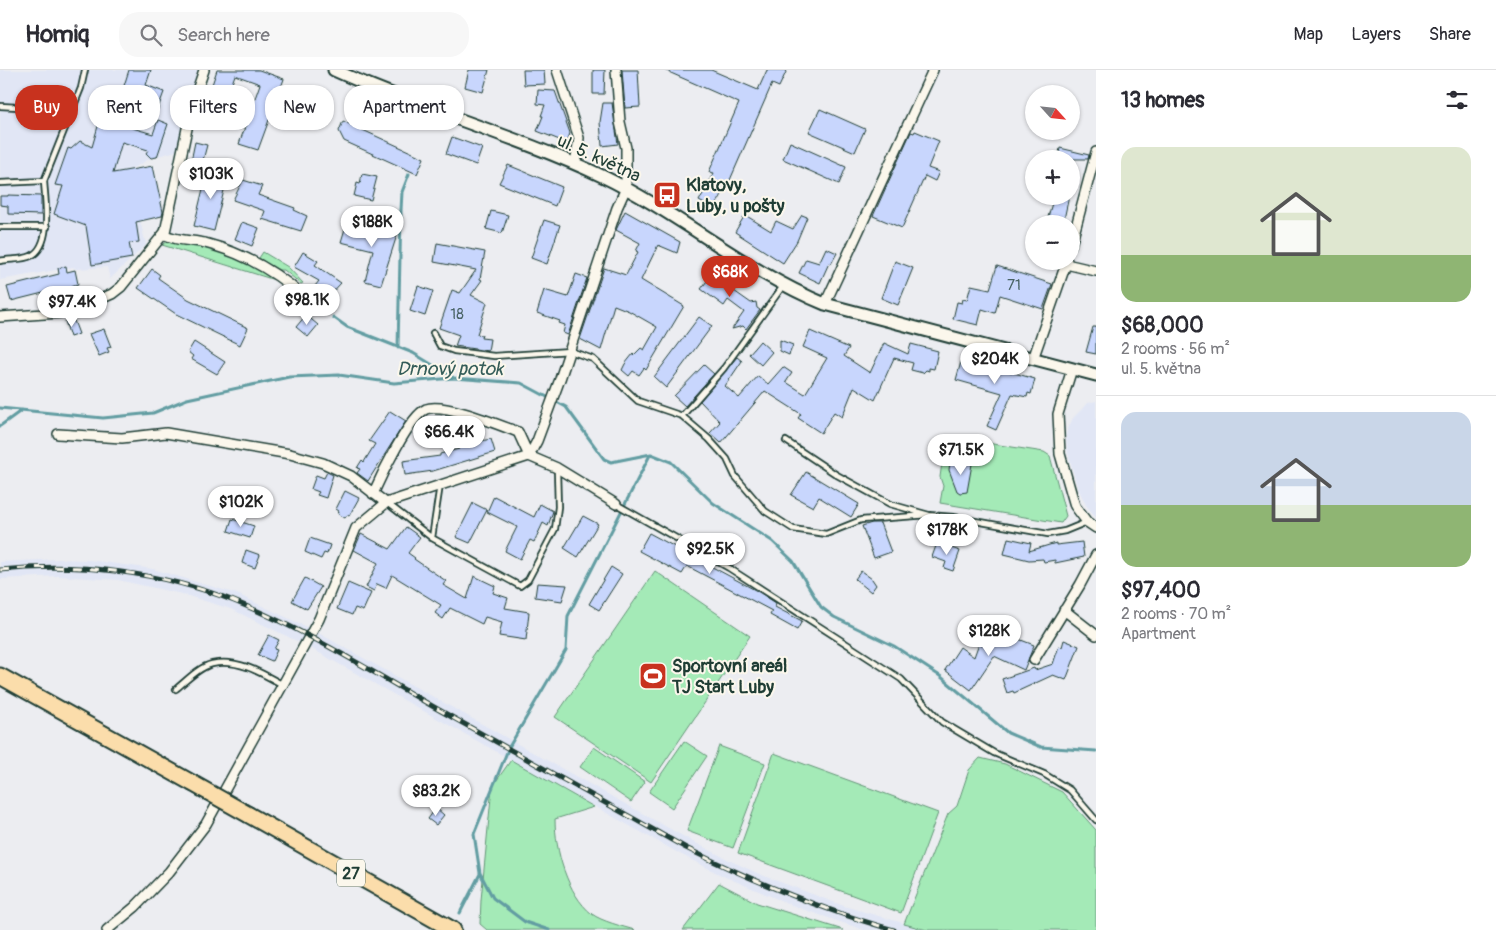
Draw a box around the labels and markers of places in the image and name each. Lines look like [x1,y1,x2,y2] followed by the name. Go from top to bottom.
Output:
[176,158,246,200] pin: $103K
[686,174,785,218] place label: Klatovy, Luby, u pošty
[652,180,682,210] bus stop icon: Klatovy, Luby, u pošty
[337,206,407,248] pin: $188K
[700,256,760,298] pin: $68K
[266,284,348,326] pin: $98.1K
[31,286,113,328] pin: $97.4K
[960,342,1030,385] pin: $204K
[408,416,490,458] pin: $66.4K
[920,434,1002,476] pin: $71.5K
[206,486,276,528] pin: $102K
[912,514,982,556] pin: $178K
[669,532,751,575] pin: $92.5K
[954,614,1024,657] pin: $128K
[671,655,787,699] place label: Sportovní areál TJ Start Luby
[638,661,668,691] sports icon: Sportovní areál TJ Start Luby
[395,774,477,817] pin: $83.2K

